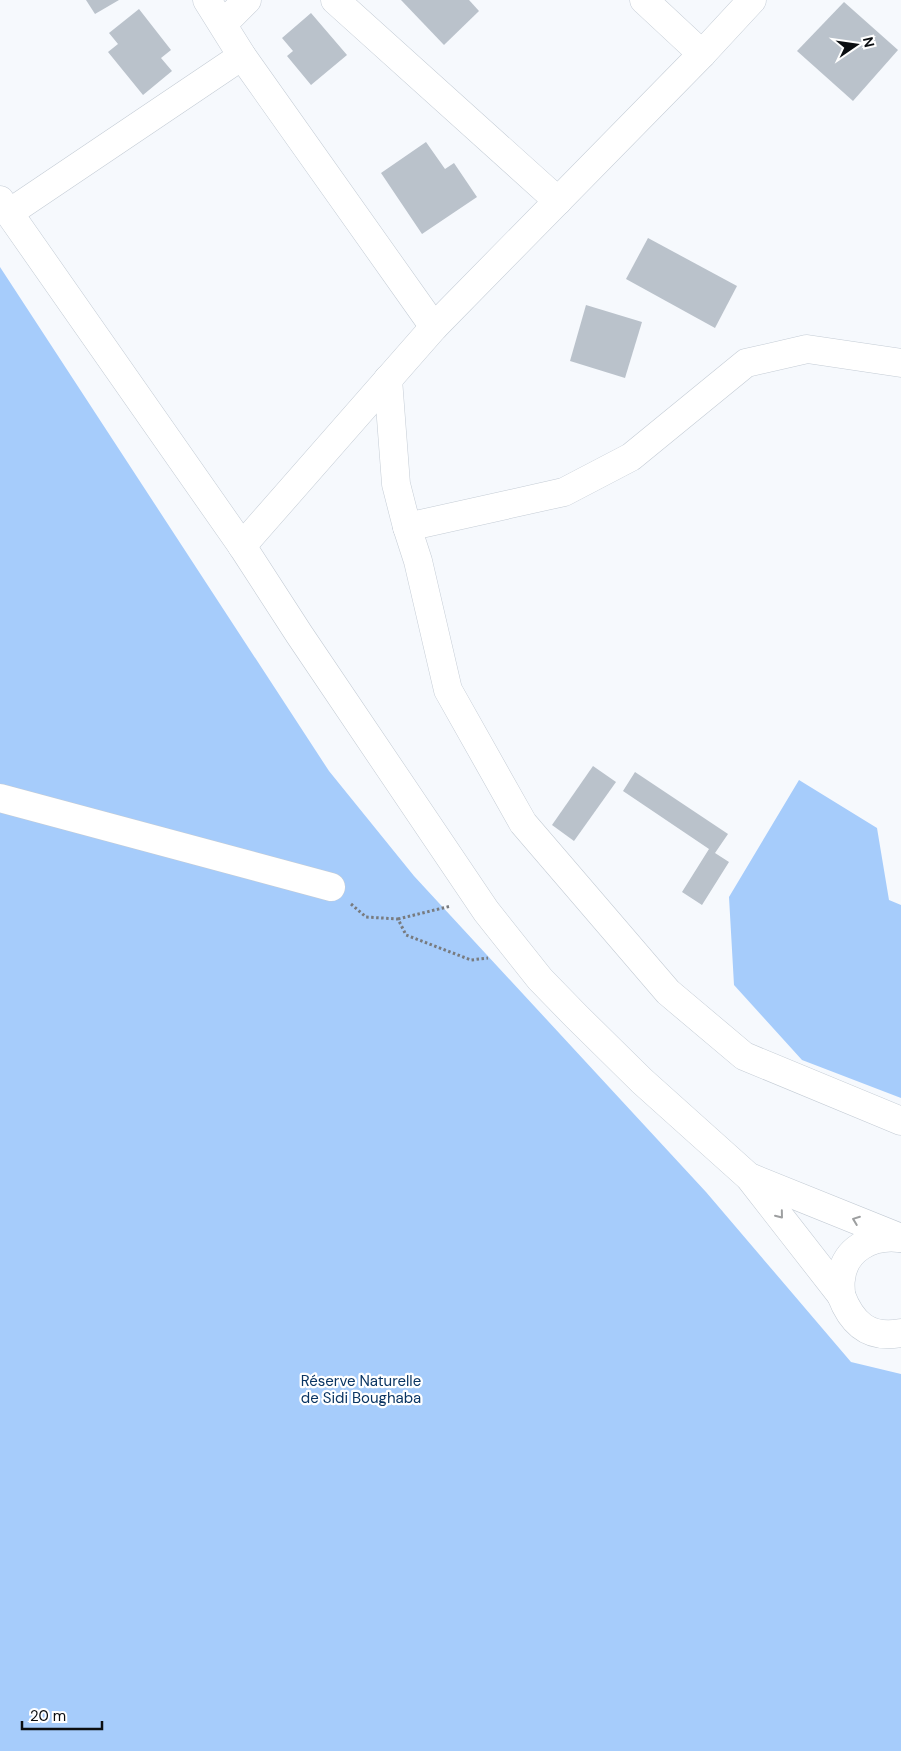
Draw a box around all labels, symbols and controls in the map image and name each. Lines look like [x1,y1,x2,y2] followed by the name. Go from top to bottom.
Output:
[831,20,881,70] north arrow
[859,35,879,49] text: N
[774,1209,783,1218] one-way arrow
[852,1216,860,1226] one-way arrow
[301,1371,421,1408] park label: Réserve Naturelle de Sidi Boughaba
[22,1698,102,1730] scale bar
[30,1706,66,1726] text: 20 m

